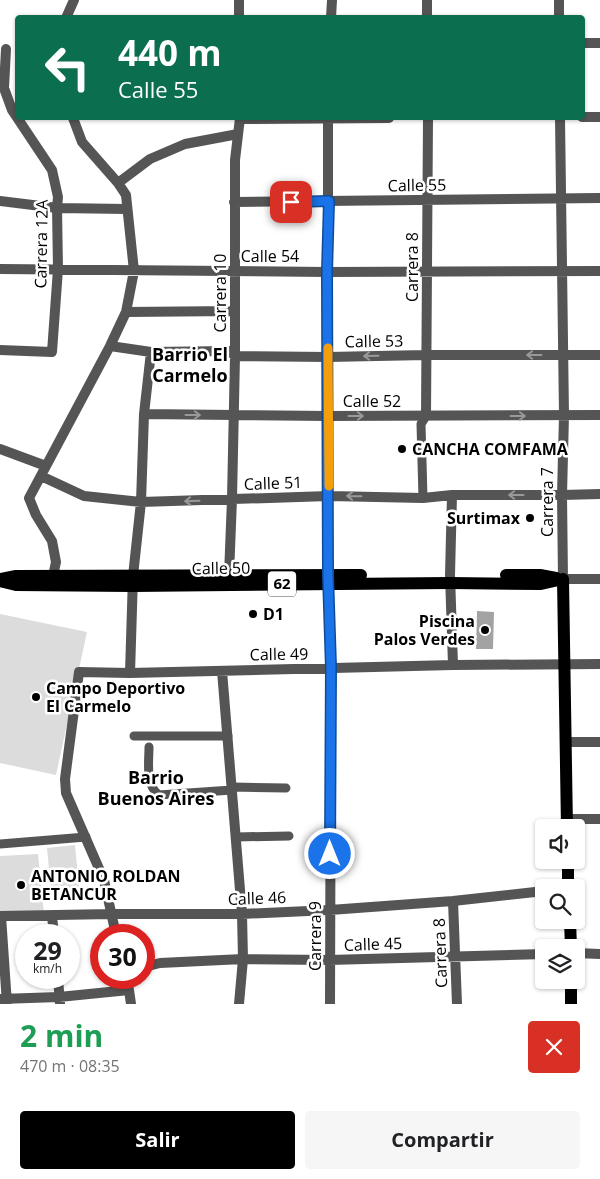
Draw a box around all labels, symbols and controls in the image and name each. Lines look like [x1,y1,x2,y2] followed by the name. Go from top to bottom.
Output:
[118,29,222,76] text: 440 m
[35,35,100,100] icon: left
[118,74,198,104] text: Calle 55
[388,173,446,197] street label: Calle 55
[270,181,312,223] pin
[277,188,305,216] icon: arrive
[29,198,53,289] street label: Carrera 12A
[401,232,423,302] street label: Carrera 8
[241,245,299,267] street label: Calle 54
[209,254,231,332] street label: Carrera 10
[345,329,403,353] street label: Calle 53
[152,342,228,387] district label: Barrio El Carmelo
[526,350,542,360] one-way arrow
[364,351,380,361] one-way arrow
[343,390,401,412] street label: Calle 52
[184,410,201,420] one-way arrow
[347,411,363,421] one-way arrow
[510,411,526,421] one-way arrow
[412,438,569,460] place label: CANCHA COMFAMA
[396,443,408,455] marker: CANCHA COMFAMA
[536,467,558,537] street label: Carrera 7
[243,471,303,495] street label: Calle 51
[509,490,525,500] one-way arrow
[346,492,362,501] one-way arrow
[184,496,200,505] one-way arrow
[447,507,521,529] place label: Surtimax
[524,512,536,524] marker: Surtimax
[192,556,250,580] street label: Calle 50
[268,572,296,596] road number: 62
[263,603,284,625] place label: D1
[247,608,259,620] marker: D1
[374,610,475,650] place label: Piscina Palos Verdes
[479,624,491,636] marker: Piscina Palos Verdes
[250,642,308,666] street label: Calle 49
[46,677,185,717] place label: Campo Deportivo El Carmelo
[30,691,42,703] marker: Campo Deportivo El Carmelo
[98,765,214,810] district label: Barrio Buenos Aires
[535,819,585,989] map controls
[535,819,585,869] button: sound
[303,827,355,879] position arrow
[31,865,180,905] place label: ANTONIO ROLDAN BETANCUR
[15,879,27,891] marker: ANTONIO ROLDAN BETANCUR
[535,879,585,929] button: search
[227,886,287,910] street label: Calle 46
[304,901,326,971] street label: Carrera 9
[428,918,452,988] street label: Carrera 8
[90,924,155,989] speed limit sign: 30
[343,932,403,956] street label: Calle 45
[33,933,62,967] text: 29
[535,939,585,989] button: layers
[33,960,62,977] text: km/h
[20,1015,103,1056] text: 2 min
[528,1021,580,1073] button: close
[20,1055,120,1077] text: 470 m · 08:35
[20,1111,295,1169] button: Salir
[305,1111,580,1169] button: Compartir

